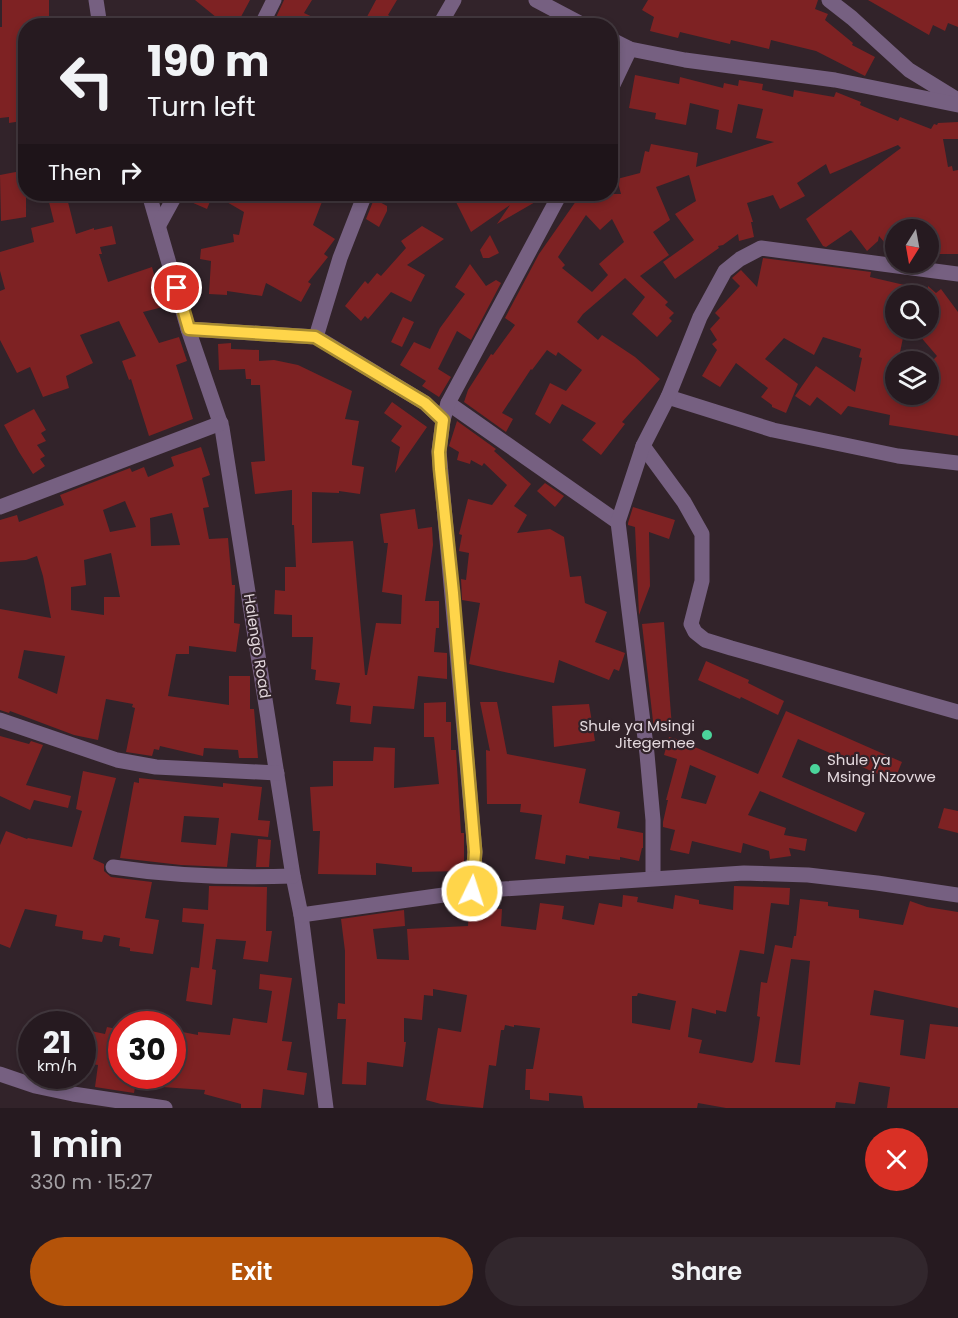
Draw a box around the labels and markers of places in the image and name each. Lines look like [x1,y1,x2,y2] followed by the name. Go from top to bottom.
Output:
[151,262,202,313] pin
[580,715,695,753] place label: Shule ya Msingi Jitegemee
[700,728,714,742] marker: Shule ya Msingi Jitegemee
[827,749,936,787] place label: Shule ya Msingi Nzovwe
[808,762,822,776] marker: Shule ya Msingi Nzovwe

